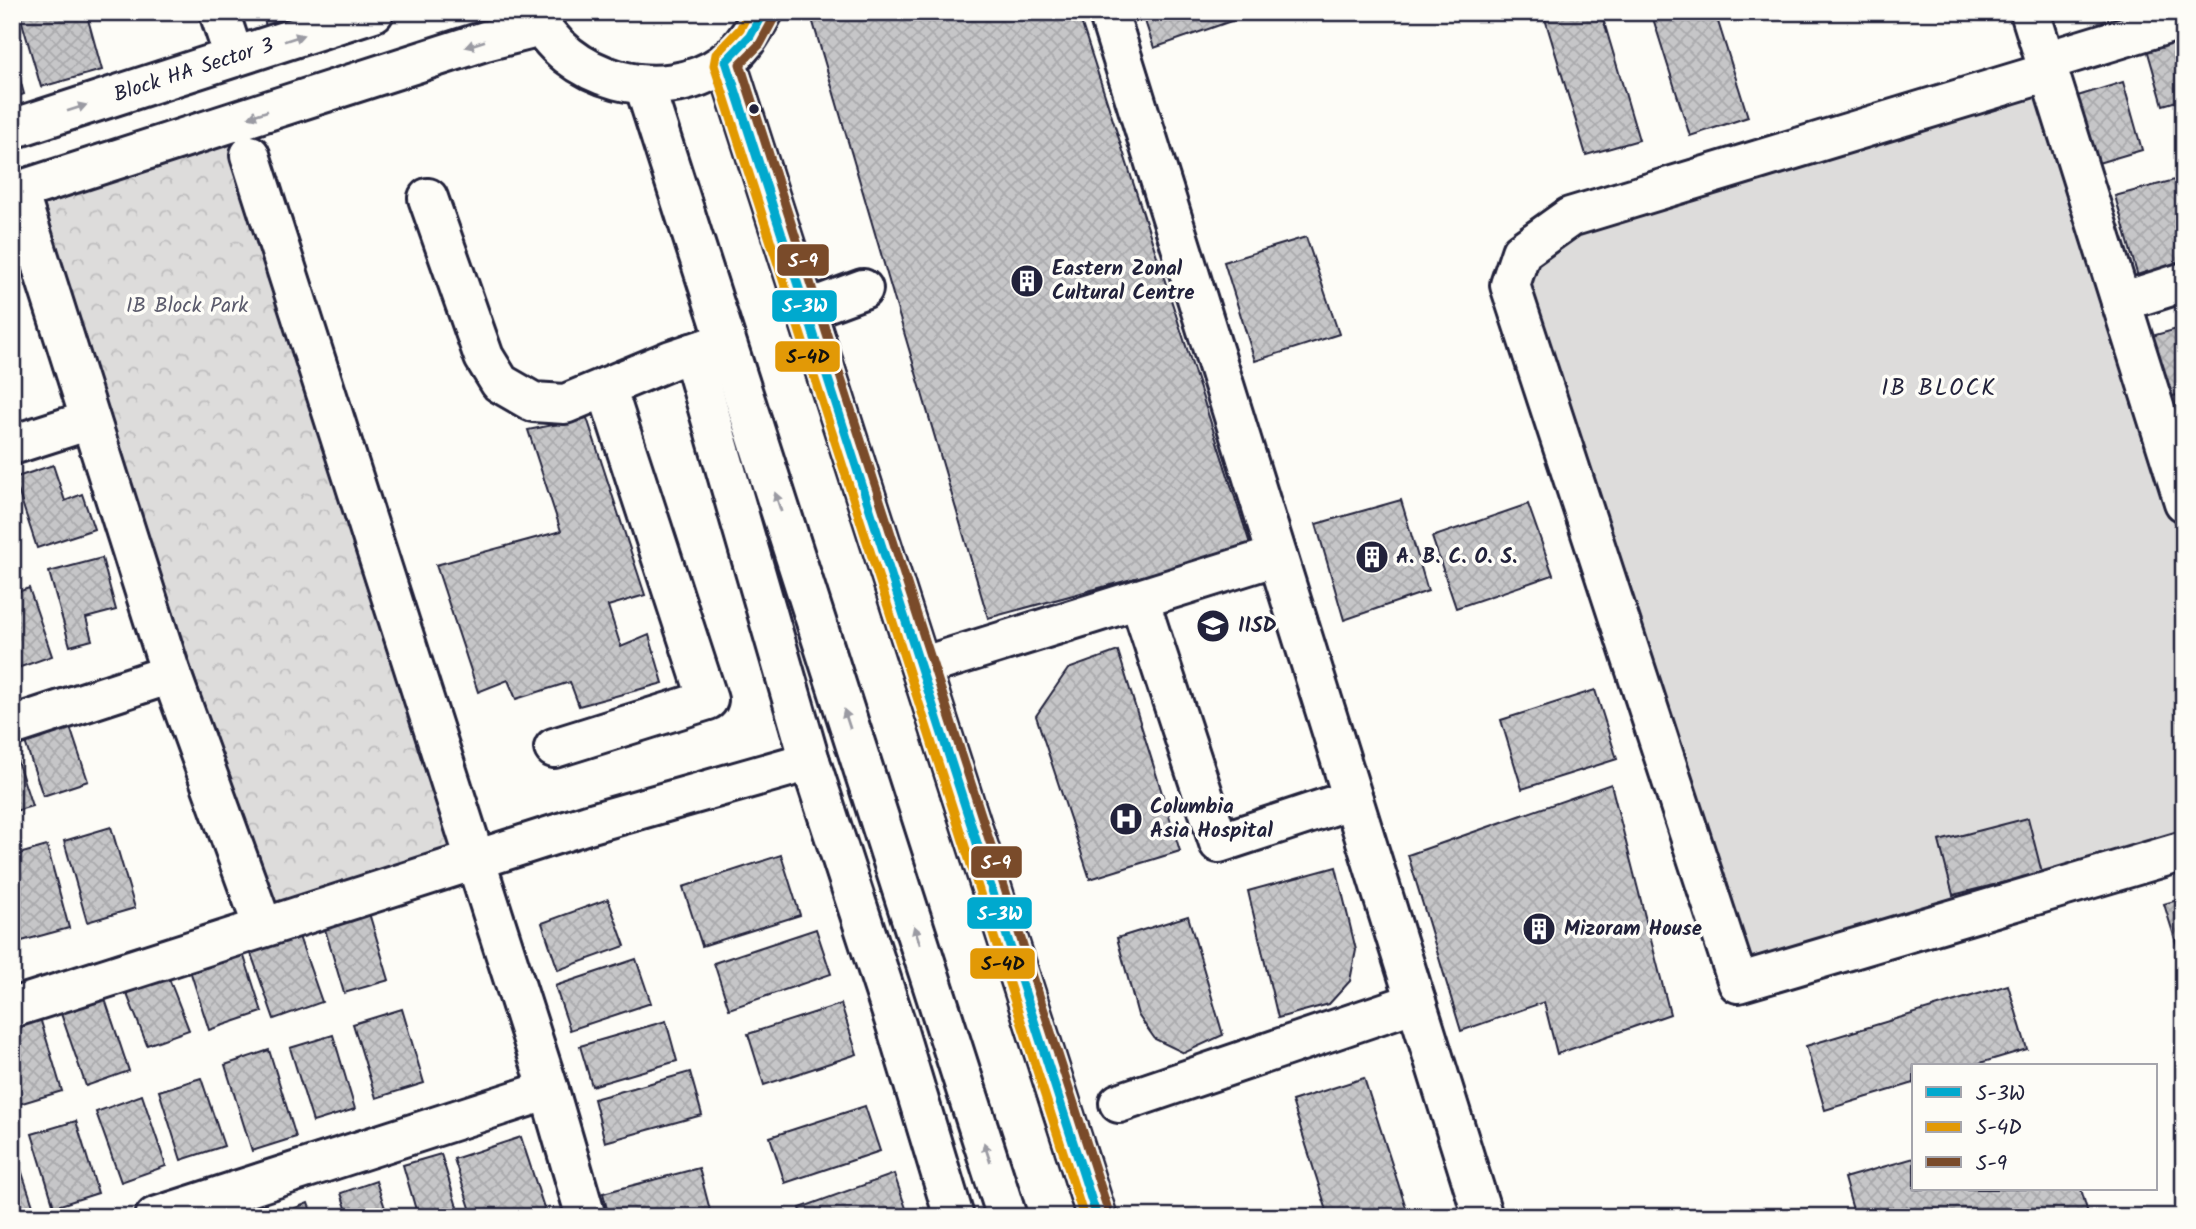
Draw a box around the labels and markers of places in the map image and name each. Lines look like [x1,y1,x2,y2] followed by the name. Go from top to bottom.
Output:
[747,102,761,116] unlabelled marker
[1052,253,1195,310] place label: Eastern Zonal Cultural Centre
[1008,262,1046,300] building icon: Eastern Zonal Cultural Centre
[1353,538,1391,576] building icon: A. B. C. O. S.
[1396,541,1517,574] place label: A. B. C. O. S.
[1194,607,1232,645] school or university icon: IISD
[1238,610,1277,643] place label: IISD
[1150,791,1273,848] place label: Columbia Asia Hospital
[1107,800,1145,838] hospital icon: Columbia Asia Hospital
[1520,910,1558,948] building icon: Mizoram House
[1564,913,1702,946] place label: Mizoram House

